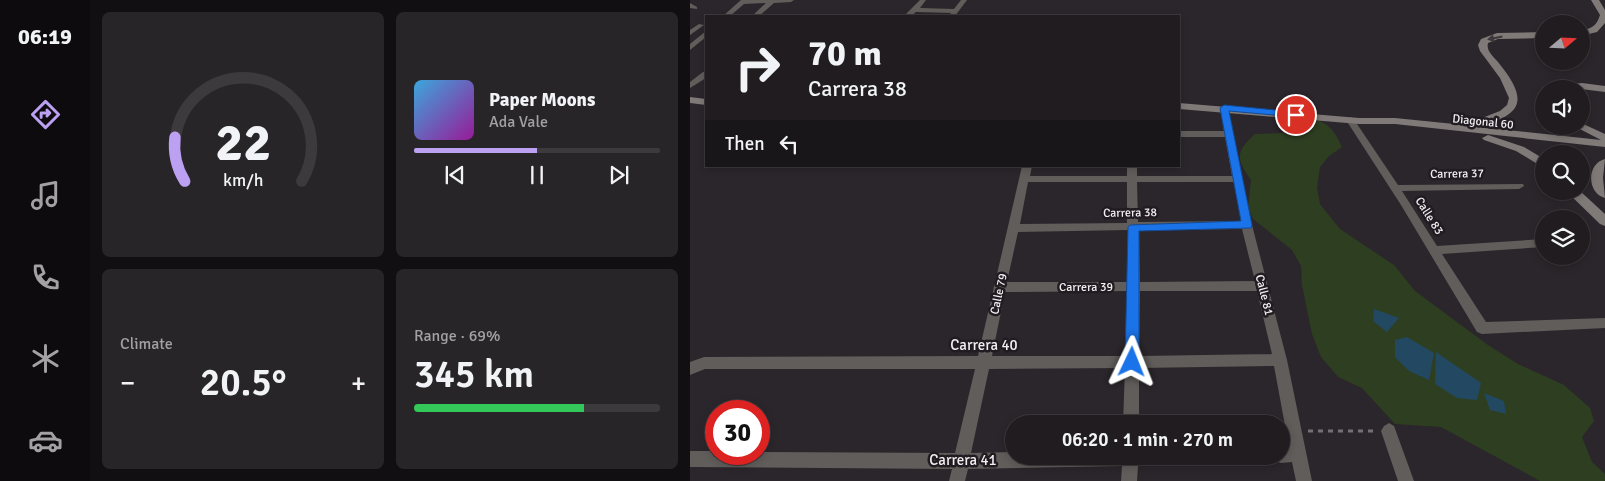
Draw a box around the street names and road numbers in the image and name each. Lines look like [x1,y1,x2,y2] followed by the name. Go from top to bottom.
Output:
[1452,111,1514,133] street label: Diagonal 60
[1430,166,1484,182] street label: Carrera 37
[1412,194,1446,238] street label: Calle 83
[1103,205,1157,221] street label: Carrera 38
[987,272,1011,316] street label: Calle 79
[1252,273,1276,317] street label: Calle 81
[1059,280,1113,295] street label: Carrera 39
[950,336,1018,354] street label: Carrera 40
[929,451,997,469] street label: Carrera 41

